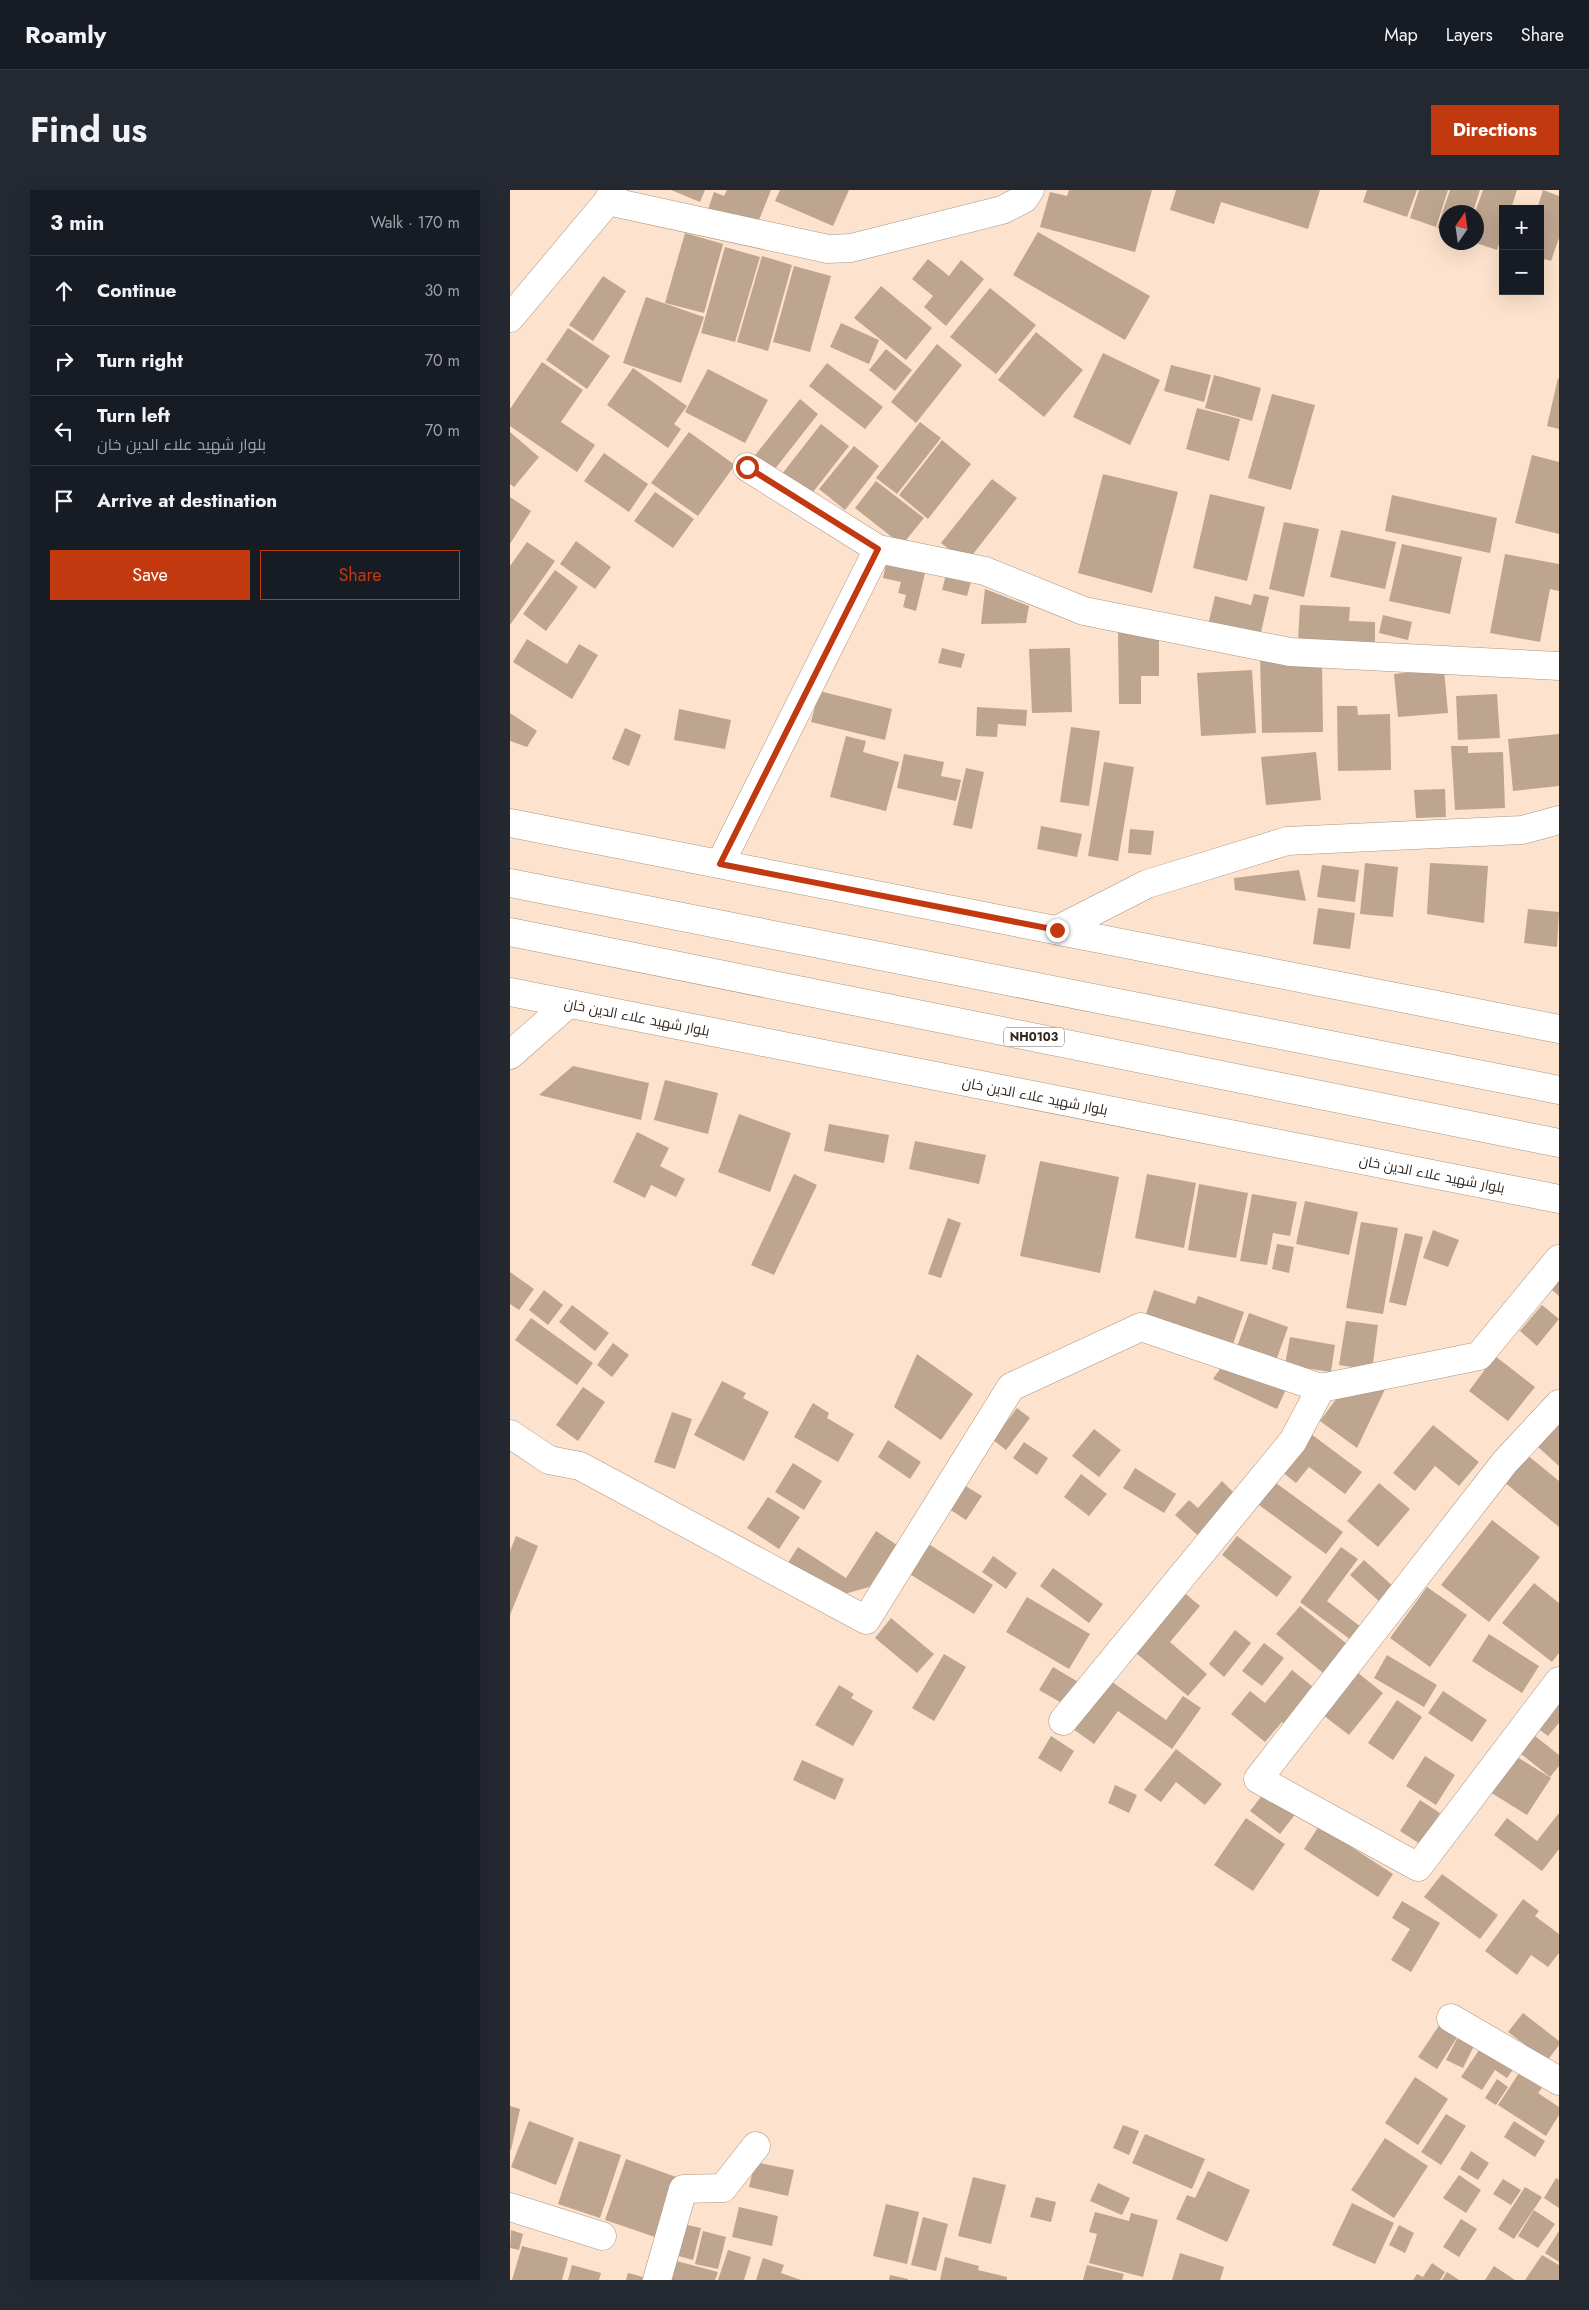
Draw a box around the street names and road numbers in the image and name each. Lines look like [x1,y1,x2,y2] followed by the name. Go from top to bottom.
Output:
[562,993,712,1041] street label: بلوار شهید علاء الدین خان
[1004,1028,1064,1046] road number: NH0103
[960,1072,1110,1120] street label: بلوار شهید علاء الدین خان
[1357,1150,1507,1198] street label: بلوار شهید علاء الدین خان

